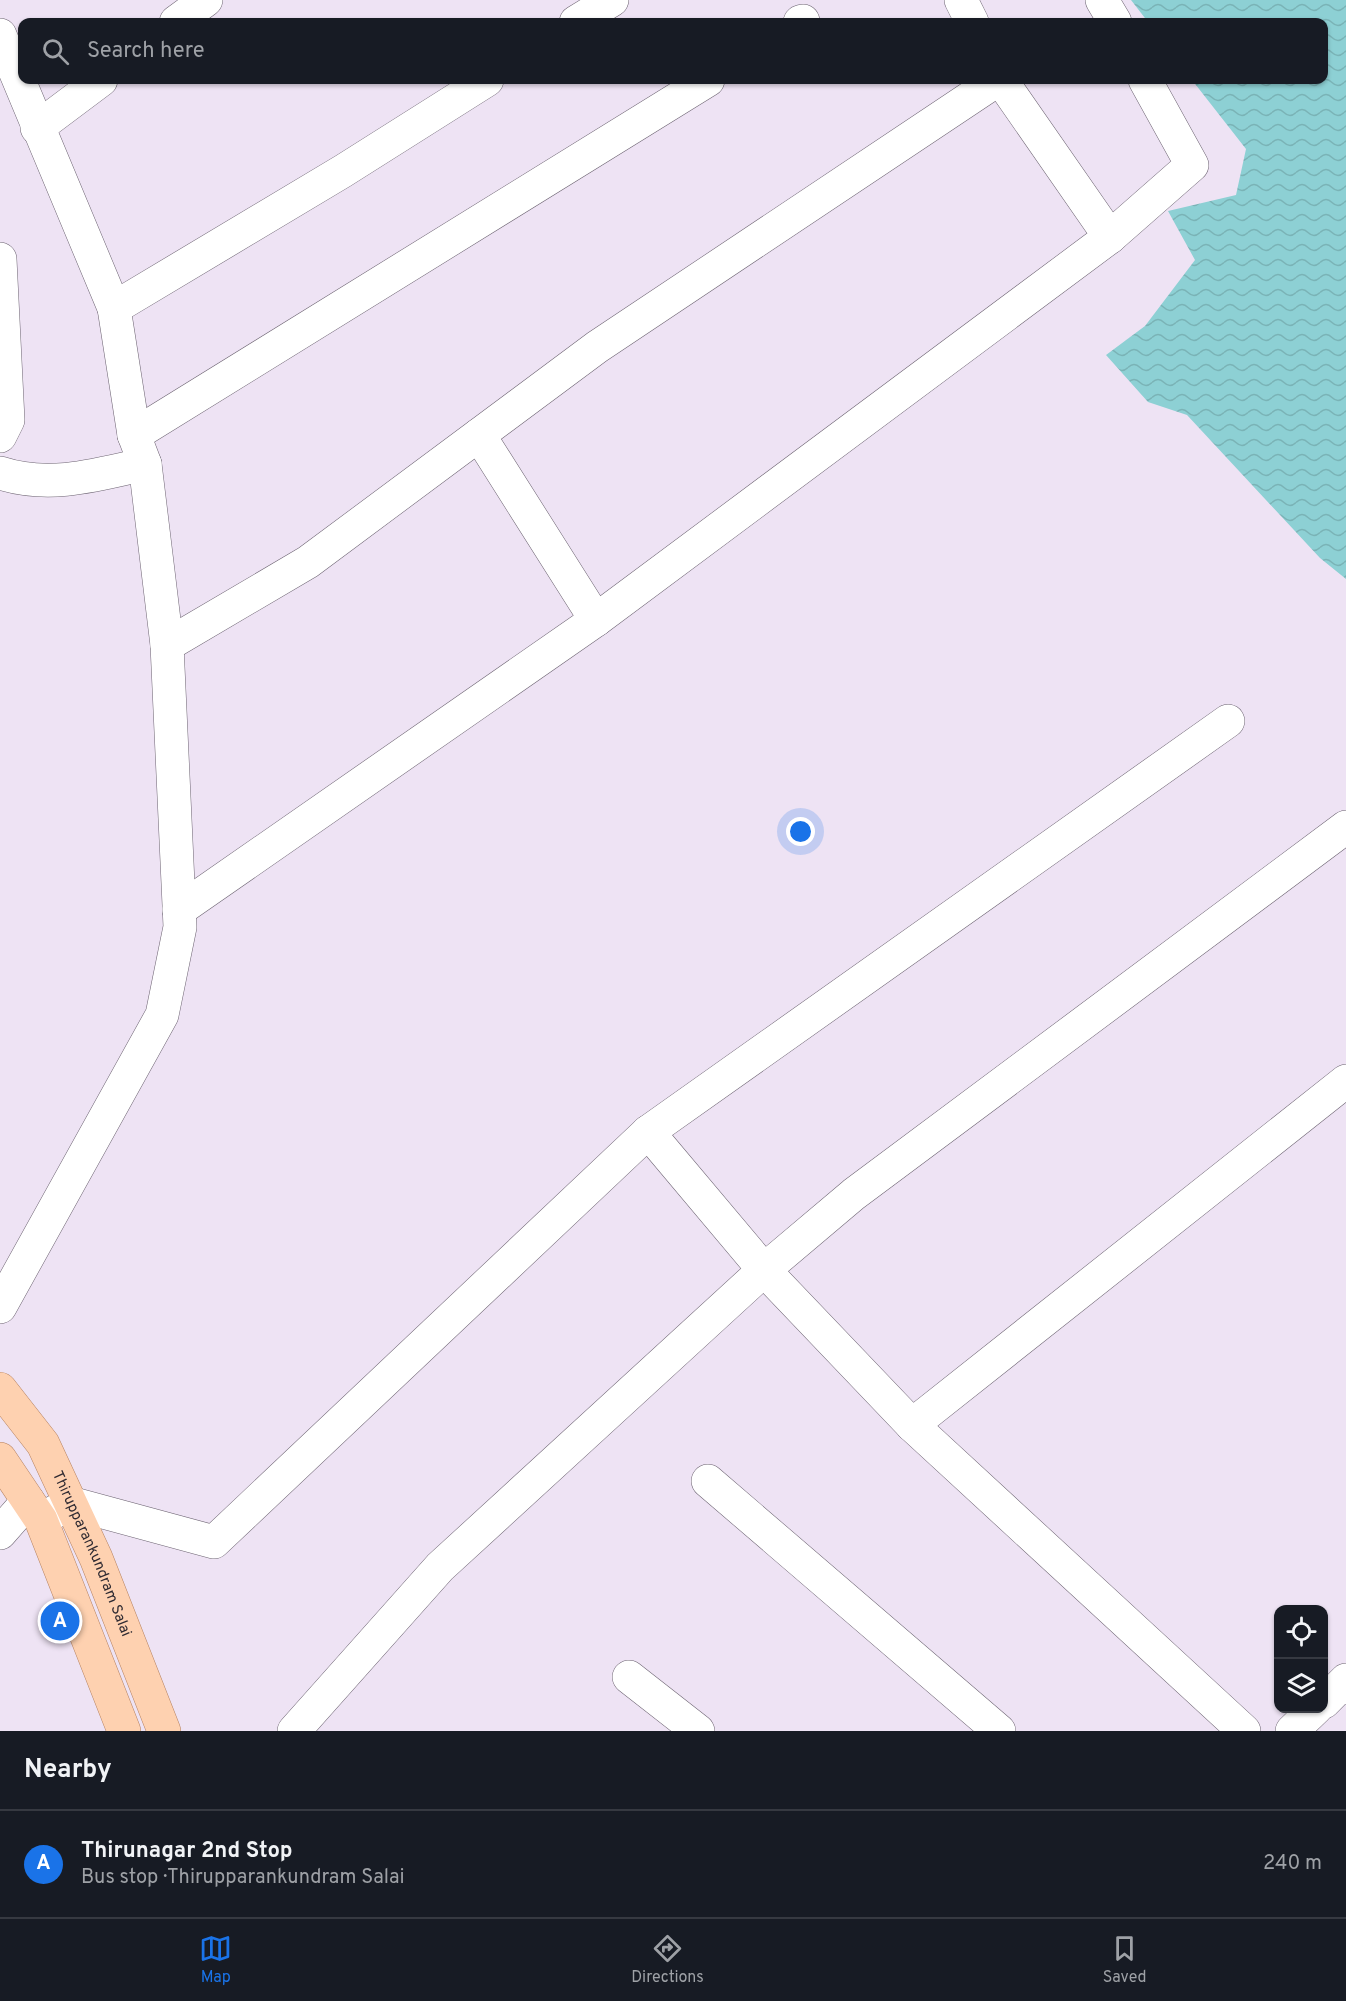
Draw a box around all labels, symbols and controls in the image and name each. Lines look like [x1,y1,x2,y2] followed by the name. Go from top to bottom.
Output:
[18,18,1328,84] search box
[39,35,72,68] icon: search
[87,38,205,65] text: Search here
[786,817,815,846] your location
[47,1468,135,1639] street label: Thirupparankundram Salai
[40,1598,80,1644] pin: A
[1274,1605,1328,1713] map controls
[1274,1605,1328,1659] button: locate
[1274,1659,1328,1713] button: layers
[24,1754,112,1787] text: Nearby
[81,1838,292,1865] text: Thirunagar 2nd Stop
[36,1851,51,1877] text: A
[1263,1851,1322,1877] text: 240 m
[81,1865,405,1891] text: Bus stop · Thirupparankundram Salai
[199,1932,232,1988] tab: Map
[631,1932,704,1988] tab: Directions
[1103,1932,1147,1988] tab: Saved

